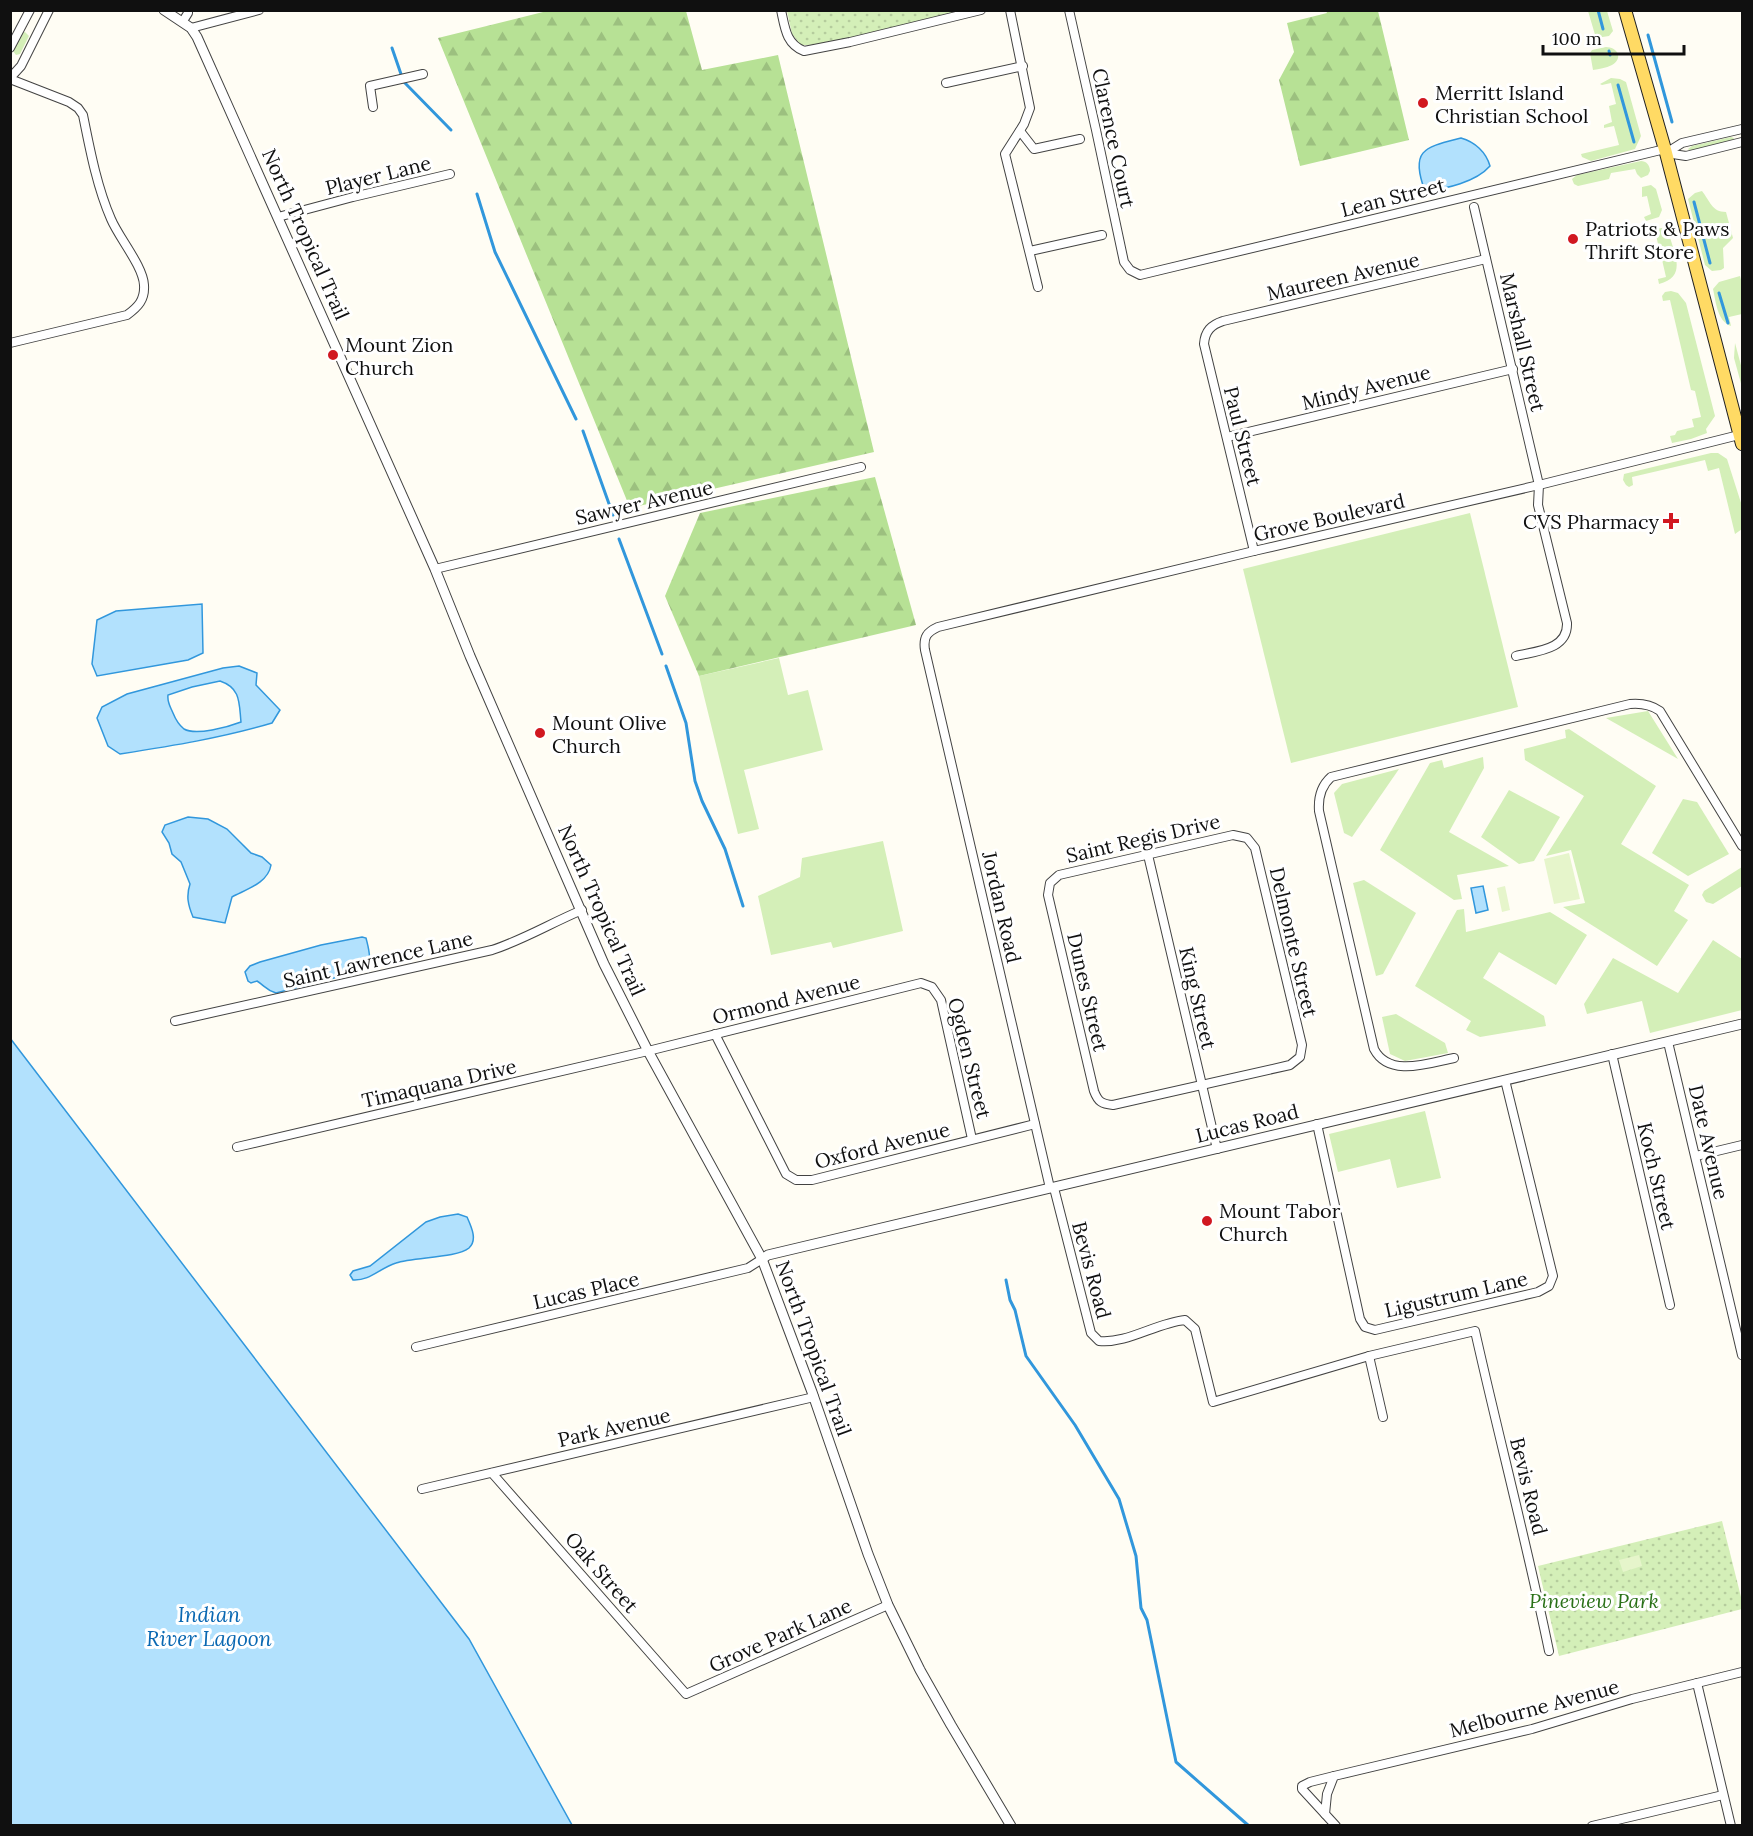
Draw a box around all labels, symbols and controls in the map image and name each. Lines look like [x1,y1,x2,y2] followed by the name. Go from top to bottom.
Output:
[1543,18,1684,56] scale bar
[1552,27,1602,50] text: 100 m
[1087,66,1141,210] street label: Clarence Court
[1435,80,1588,128] place label: Merritt Island Christian School
[1416,96,1430,110] marker: Merritt Island Christian School
[257,144,355,324] street label: North Tropical Trail
[323,150,434,200] street label: Player Lane
[1338,172,1448,222] street label: Lean Street
[1585,216,1730,264] place label: Patriots & Paws Thrift Store
[1566,232,1580,246] marker: Patriots & Paws Thrift Store
[1264,246,1422,306] street label: Maureen Avenue
[1495,270,1551,414] street label: Marshall Street
[345,332,453,380] place label: Mount Zion Church
[326,348,340,362] marker: Mount Zion Church
[1299,359,1433,415] street label: Mindy Avenue
[1219,384,1267,489] street label: Paul Street
[573,474,715,530] street label: Sawyer Avenue
[1251,487,1407,547] street label: Grove Boulevard
[1523,509,1659,534] place label: CVS Pharmacy
[1664,514,1678,528] marker: CVS Pharmacy
[552,710,667,758] place label: Mount Olive Church
[533,726,547,740] marker: Mount Olive Church
[1064,808,1223,868] street label: Saint Regis Drive
[553,820,651,1000] street label: North Tropical Trail
[977,848,1027,965] street label: Jordan Road
[1265,865,1323,1020] street label: Delmonte Street
[281,925,475,993] street label: Saint Lawrence Lane
[1062,930,1114,1054] street label: Dunes Street
[1174,944,1222,1052] street label: King Street
[710,969,863,1029] street label: Ormond Avenue
[943,995,997,1121] street label: Ogden Street
[359,1053,519,1113] street label: Timaquana Drive
[1684,1082,1734,1202] street label: Date Avenue
[1193,1098,1301,1148] street label: Lucas Road
[812,1116,952,1174] street label: Oxford Avenue
[1632,1120,1682,1232] street label: Koch Street
[1219,1198,1341,1246] place label: Mount Tabor Church
[1200,1214,1214,1228] marker: Mount Tabor Church
[1067,1219,1117,1321] street label: Bevis Road
[771,1257,857,1439] street label: North Tropical Trail
[1382,1265,1530,1323] street label: Ligustrum Lane
[531,1266,642,1314] street label: Lucas Place
[555,1402,673,1452] street label: Park Avenue
[1505,1435,1553,1537] street label: Bevis Road
[560,1526,644,1618] street label: Oak Street
[1529,1588,1659,1613] park label: Pineview Park
[705,1592,855,1678] street label: Grove Park Lane
[146,1601,272,1652] water label: Indian River Lagoon
[1446,1673,1622,1743] street label: Melbourne Avenue

